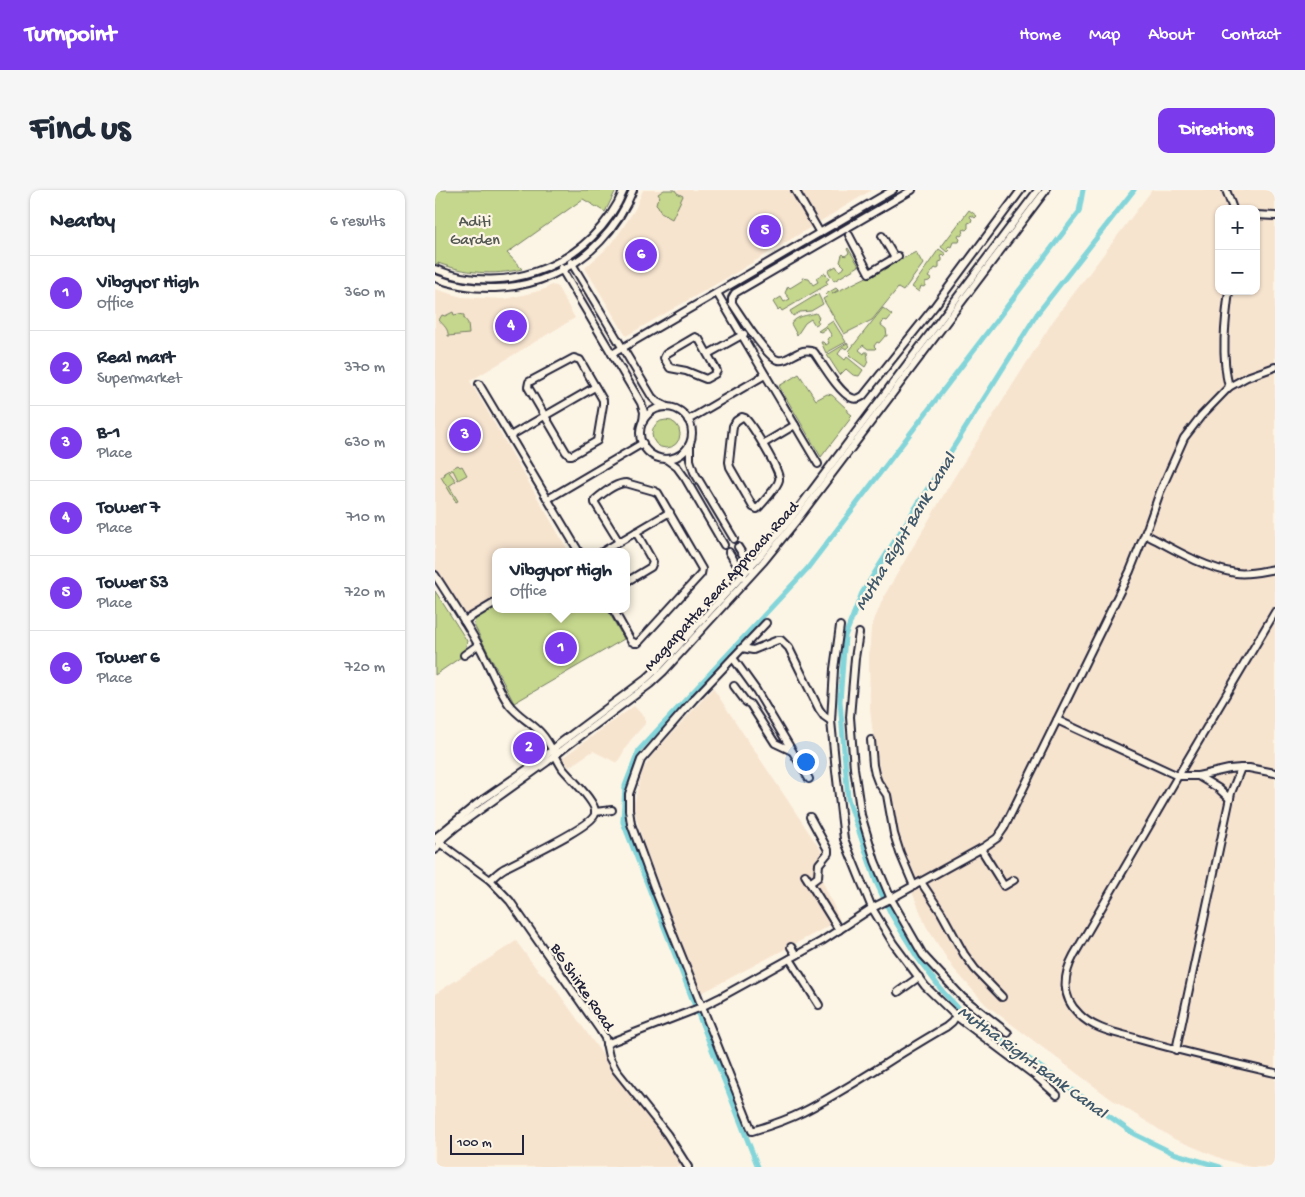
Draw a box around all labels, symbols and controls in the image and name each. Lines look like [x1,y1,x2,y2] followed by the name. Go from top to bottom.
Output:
[25,21,116,50] text: Turnpoint
[1019,25,1061,46] text: Home
[1089,25,1120,46] text: Map
[1148,25,1194,46] text: About
[1222,25,1280,46] text: Contact
[1158,108,1275,153] button: Directions
[30,110,130,151] text: Find us
[1215,205,1260,295] map controls
[1215,205,1260,250] button: +
[50,210,115,235] text: Nearby
[749,212,781,250] pin: 5
[330,213,385,232] text: 6 results
[450,214,500,251] park label: Aditi Garden
[625,236,657,274] pin: 6
[1215,250,1260,295] button: −
[97,272,199,295] text: Vibgyor High
[63,284,69,303] text: 1
[344,284,385,303] text: 360 m
[97,295,134,314] text: Office
[495,307,527,345] pin: 4
[97,347,175,370] text: Real mart
[62,359,70,378] text: 2
[344,359,385,378] text: 370 m
[97,370,182,389] text: Supermarket
[449,416,481,454] pin: 3
[97,422,120,445] text: B-1
[62,434,70,453] text: 3
[344,434,385,453] text: 630 m
[97,445,132,464] text: Place
[851,449,962,615] water label: Mutha Right Bank Canal
[97,497,160,520] text: Tower 7
[641,497,805,676] street label: Magarpatta Rear Approach Road
[62,509,70,528] text: 4
[346,509,385,528] text: 710 m
[97,520,132,539] text: Place
[492,548,630,613] popup
[510,560,612,583] text: Vibgyor High
[97,572,169,595] text: Tower S3
[510,583,547,602] text: Office
[62,584,70,603] text: 5
[345,584,385,603] text: 720 m
[97,595,132,614] text: Place
[545,629,577,667] pin: 1
[97,647,160,670] text: Tower 6
[62,659,70,678] text: 6
[345,659,385,678] text: 720 m
[97,670,132,689] text: Place
[513,729,545,767] pin: 2
[793,749,819,775] your location
[544,940,618,1037] street label: BG Shirke Road
[953,1002,1111,1125] water label: Mutha Right Bank Canal
[450,1132,524,1155] scale bar
[457,1135,492,1152] text: 100 m

